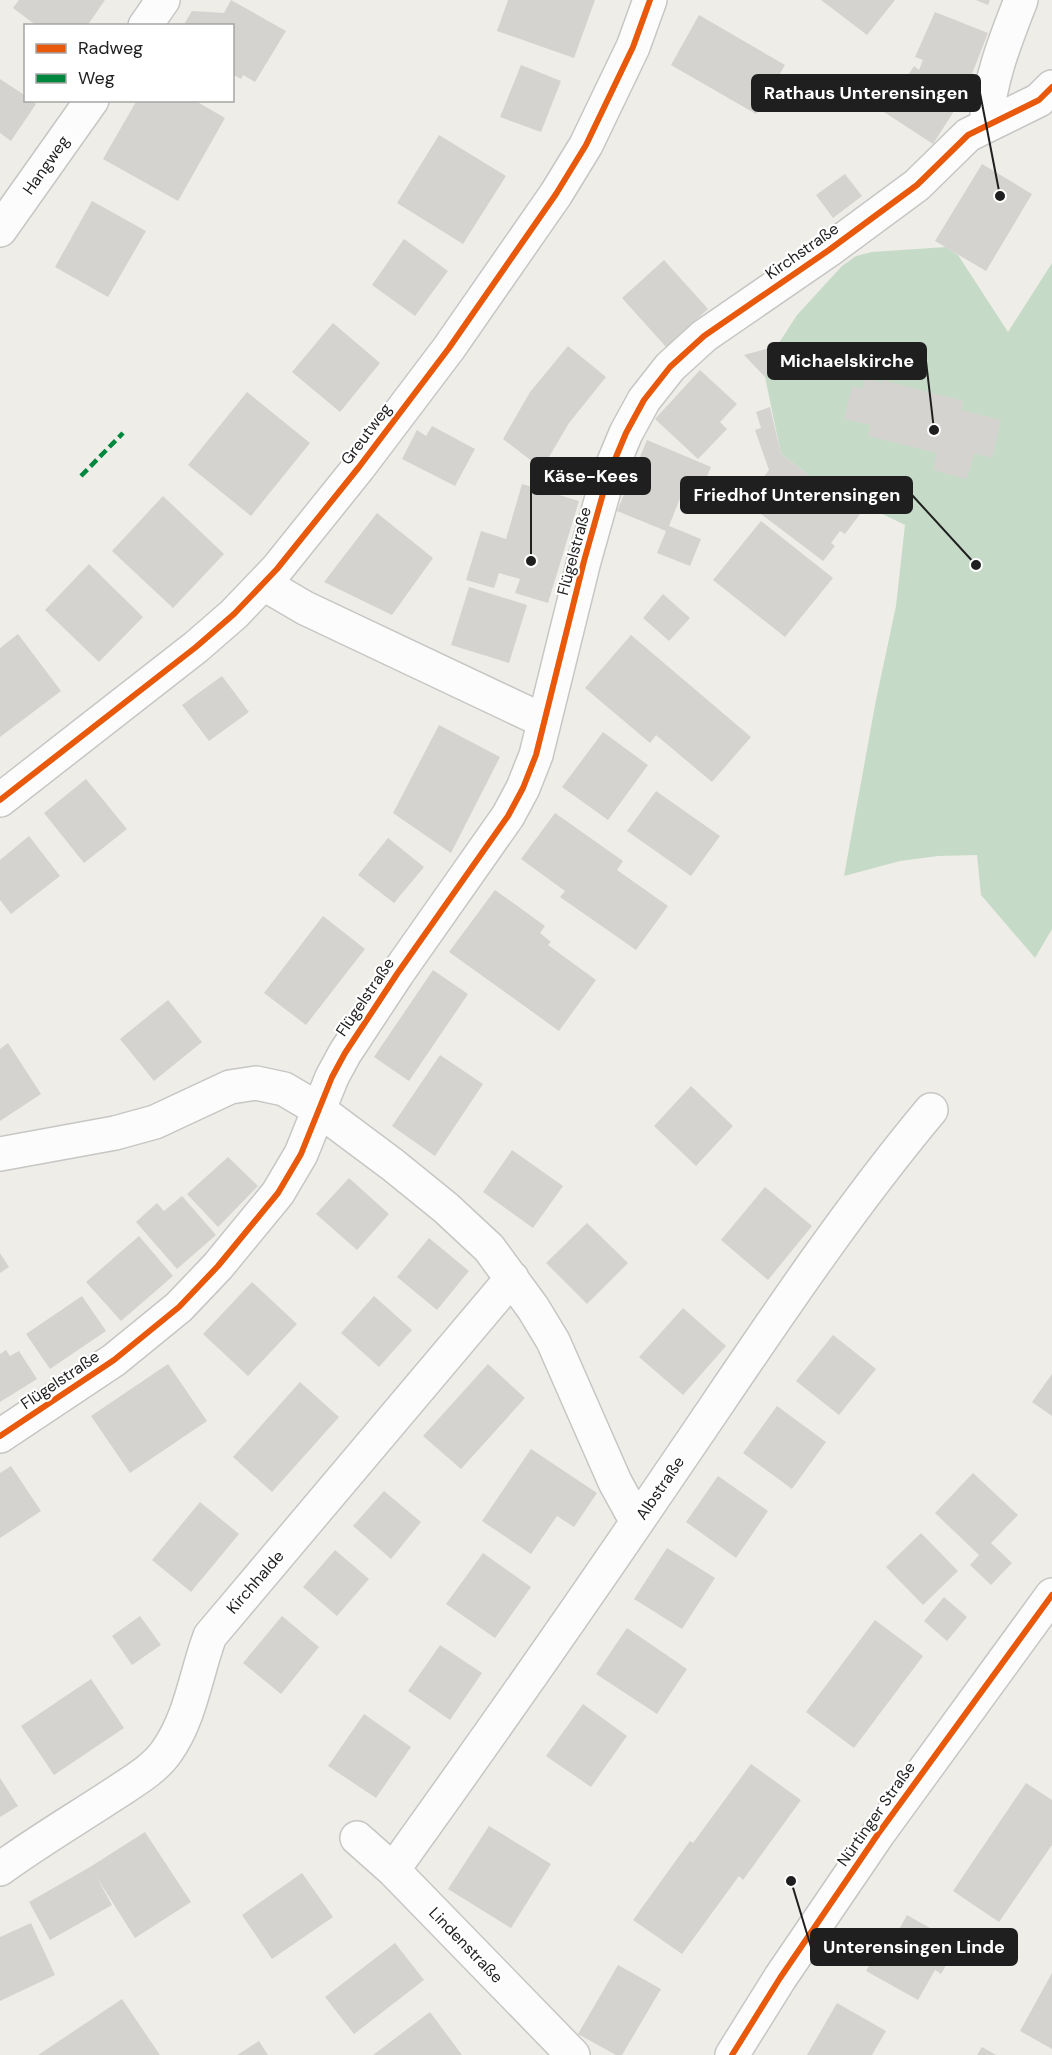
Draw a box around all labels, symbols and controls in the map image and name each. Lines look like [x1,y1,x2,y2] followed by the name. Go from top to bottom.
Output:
[24,24,234,102] legend
[78,36,143,60] text: Radweg
[78,66,115,90] text: Weg
[752,75,980,111] callout: Rathaus Unterensingen
[764,81,968,105] text: Rathaus Unterensingen
[18,131,74,199] street label: Hangweg
[761,218,843,284] street label: Kirchstraße
[768,343,926,379] callout: Michaelskirche
[780,349,914,373] text: Michaelskirche
[336,399,396,469] street label: Greutweg
[531,458,650,494] callout: Käse-Kees
[544,464,638,488] text: Käse-Kees
[681,477,912,513] callout: Friedhof Unterensingen
[694,483,900,507] text: Friedhof Unterensingen
[552,505,596,597] street label: Flügelstraße
[331,954,399,1040] street label: Flügelstraße
[17,1346,103,1414] street label: Flügelstraße
[631,1452,689,1524] street label: Albstraße
[222,1546,288,1618] street label: Kirchhalde
[832,1758,920,1870] street label: Nürtinger Straße
[424,1903,508,1987] street label: Lindenstraße
[811,1929,1017,1965] callout: Unterensingen Linde
[823,1935,1005,1959] text: Unterensingen Linde

